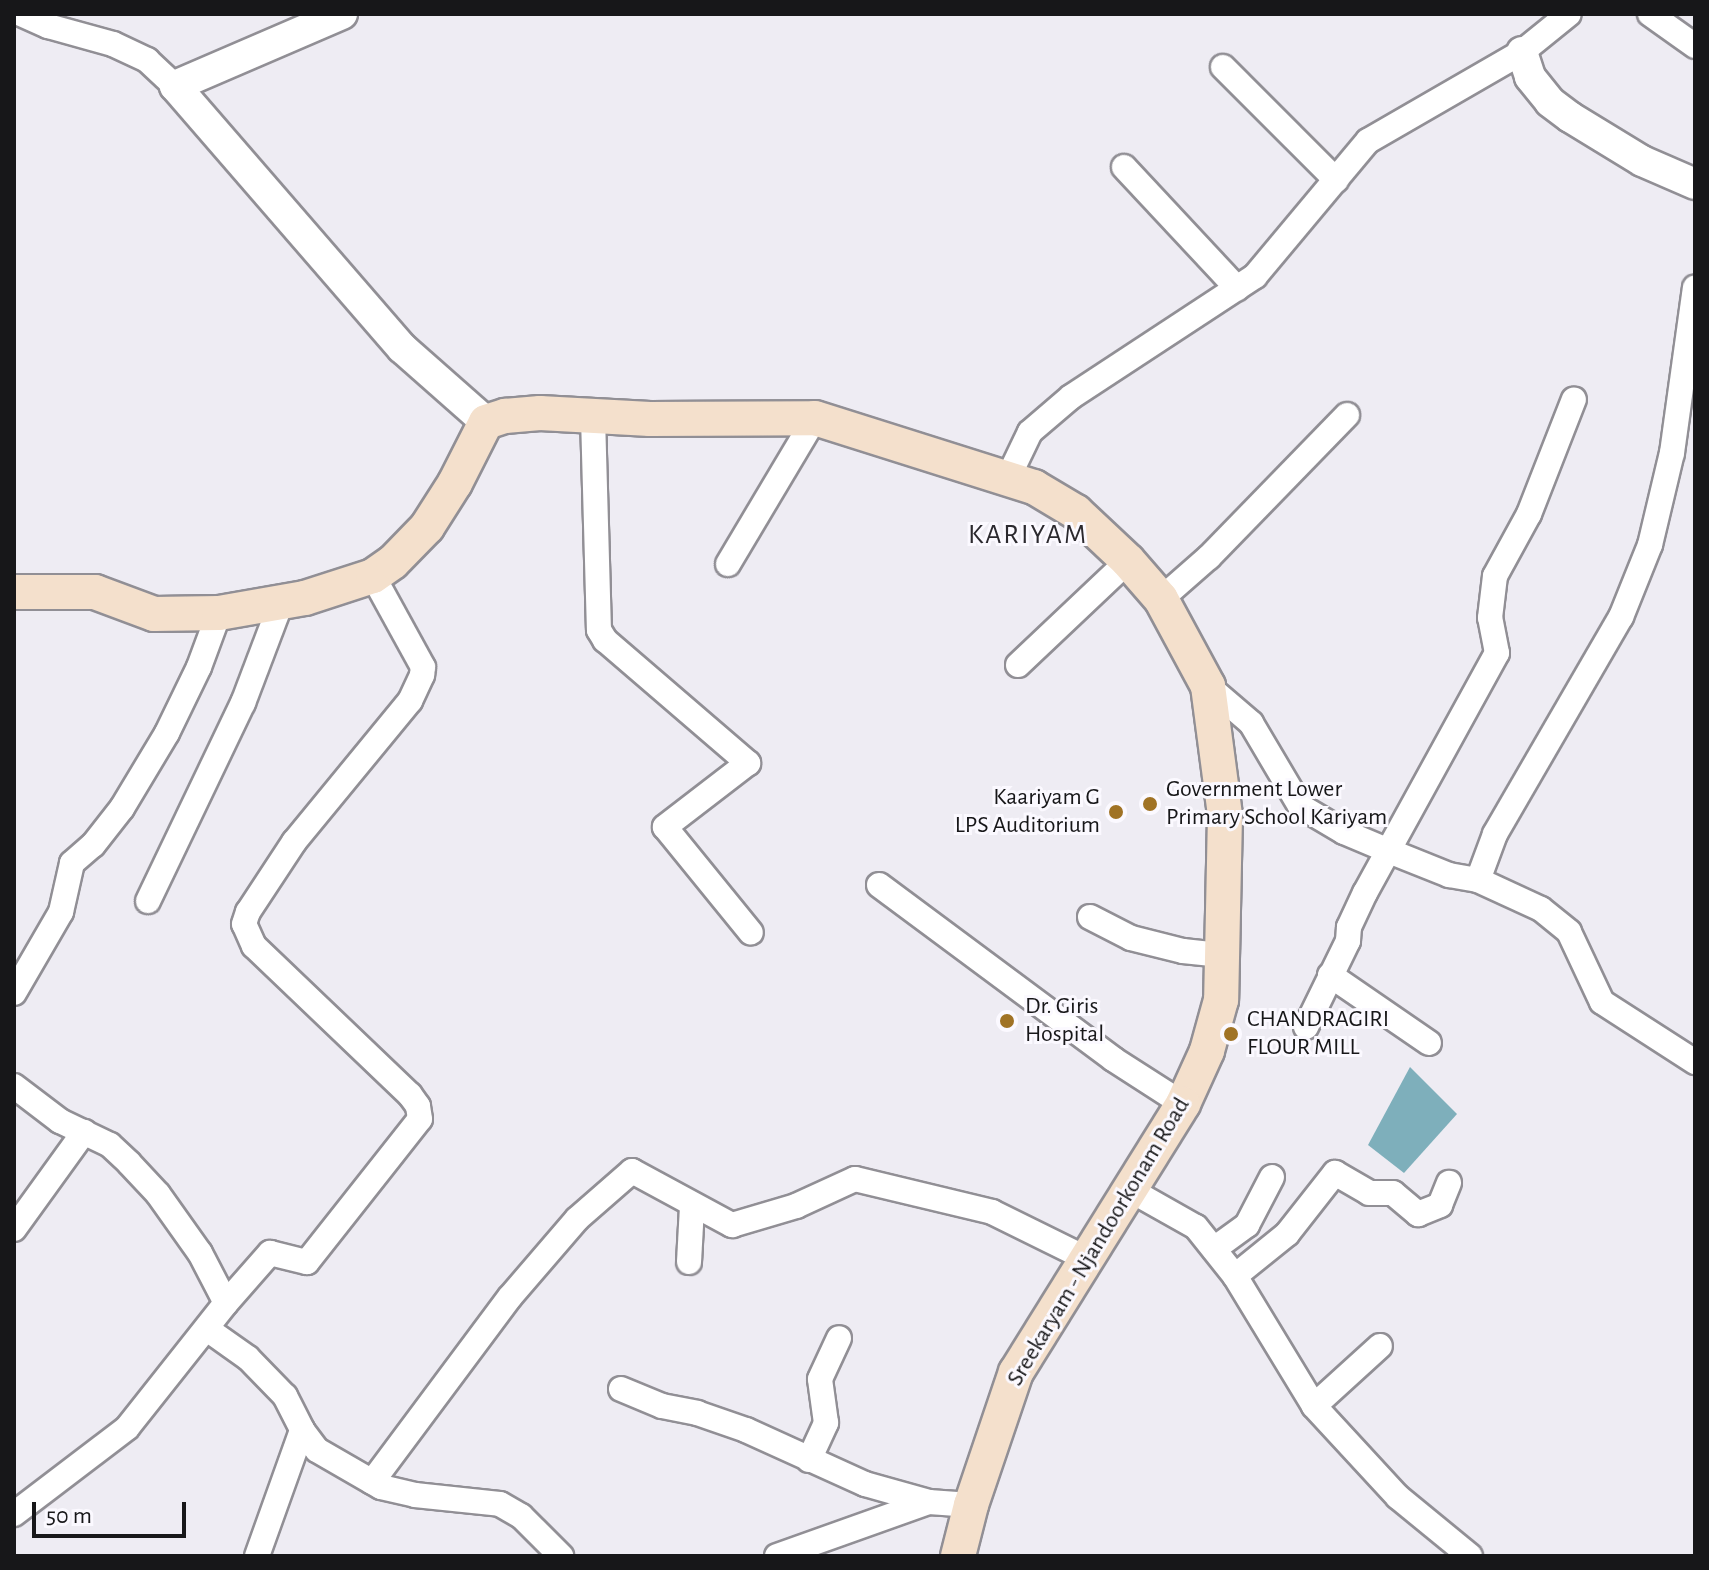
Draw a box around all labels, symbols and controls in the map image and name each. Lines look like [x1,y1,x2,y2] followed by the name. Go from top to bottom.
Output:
[968,518,1088,552] district label: KARIYAM
[1166,776,1387,832] place label: Government Lower Primary School Kariyam
[955,784,1100,840] place label: Kaariyam G LPS Auditorium
[1141,795,1159,813] marker: Government Lower Primary School Kariyam
[1107,803,1125,821] marker: Kaariyam G LPS Auditorium
[1025,993,1104,1049] place label: Dr. Giris Hospital
[1247,1006,1389,1062] place label: CHANDRAGIRI FLOUR MILL
[996,1010,1018,1032] marker: Dr. Giris Hospital
[1222,1025,1240,1043] marker: CHANDRAGIRI FLOUR MILL
[1001,1093,1197,1391] street label: Sreekaryam - Njandoorkonam Road
[36,1486,190,1536] scale bar
[46,1504,92,1528] text: 50 m

